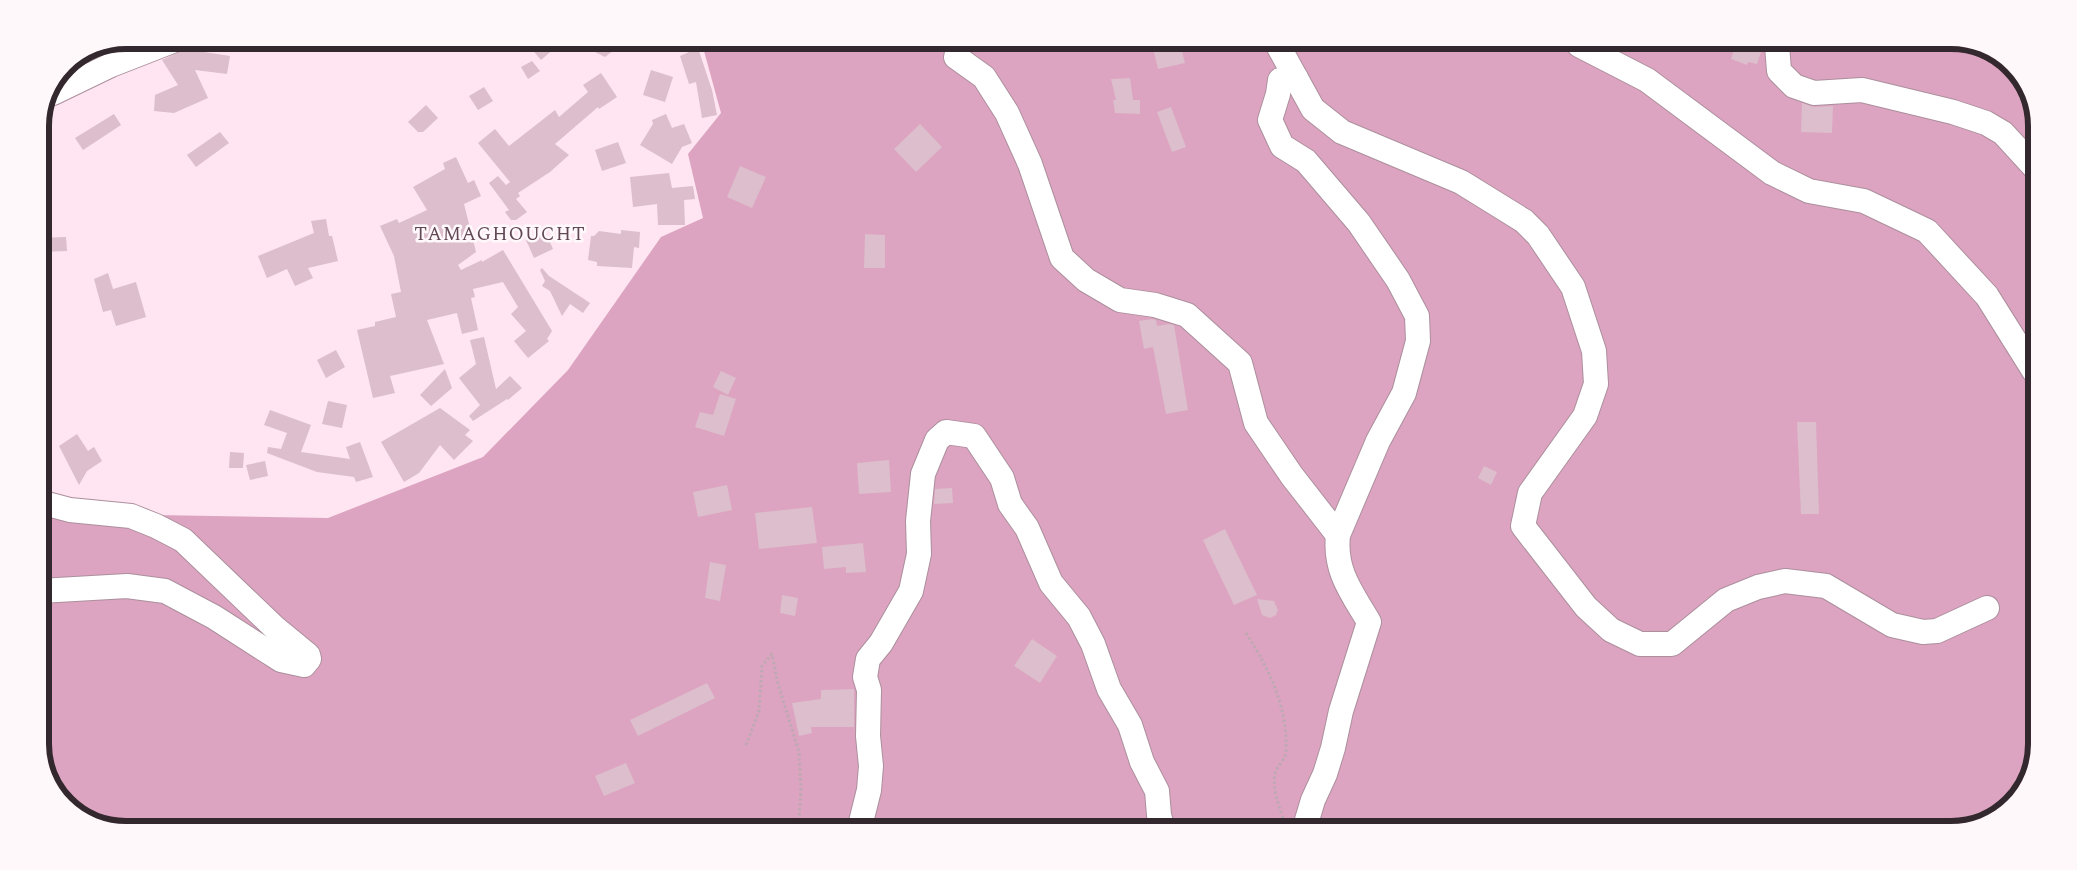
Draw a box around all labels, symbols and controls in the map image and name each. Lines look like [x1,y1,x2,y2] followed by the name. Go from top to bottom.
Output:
[414,220,586,249] district label: TAMAGHOUCHT

